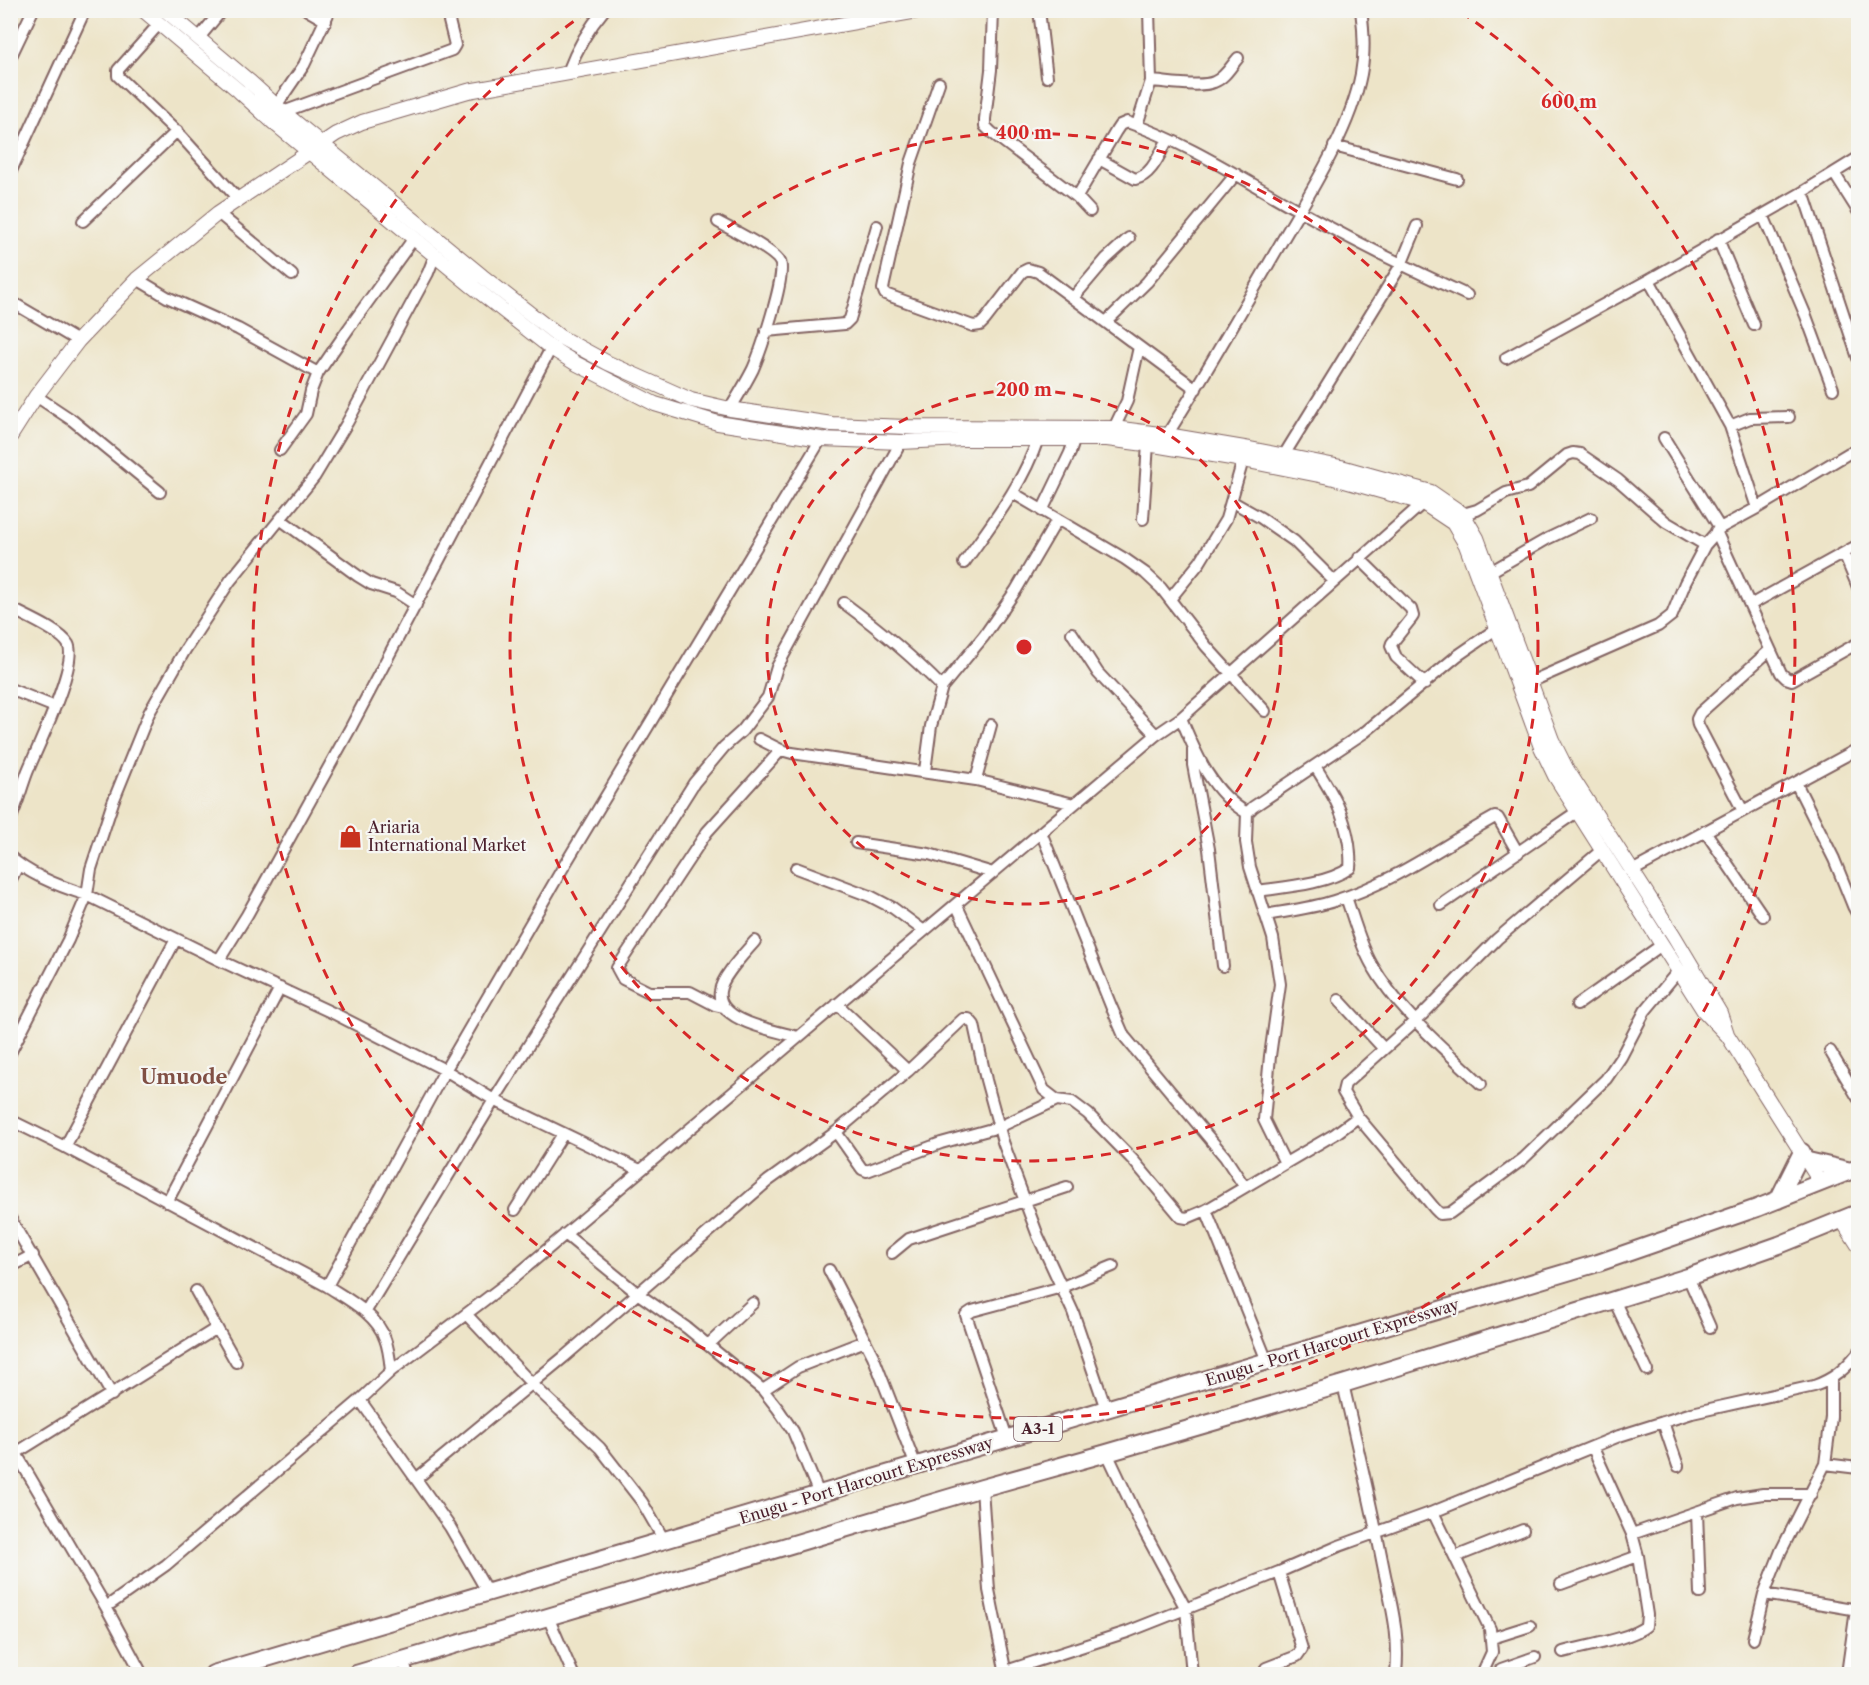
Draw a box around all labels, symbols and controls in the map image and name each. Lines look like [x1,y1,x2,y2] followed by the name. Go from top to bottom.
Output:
[1541,91,1597,113] text: 600 m
[996,122,1052,144] text: 400 m
[996,379,1052,401] text: 200 m
[1014,637,1034,657] centre of rings
[367,817,526,855] place label: Ariaria International Market
[337,823,363,849] shop icon: Ariaria International Market
[141,1065,227,1089] district label: Umuode
[1203,1293,1462,1390] street label: Enugu - Port Harcourt Expressway
[1014,1417,1062,1441] road number: A3-1
[737,1431,996,1528] street label: Enugu - Port Harcourt Expressway

